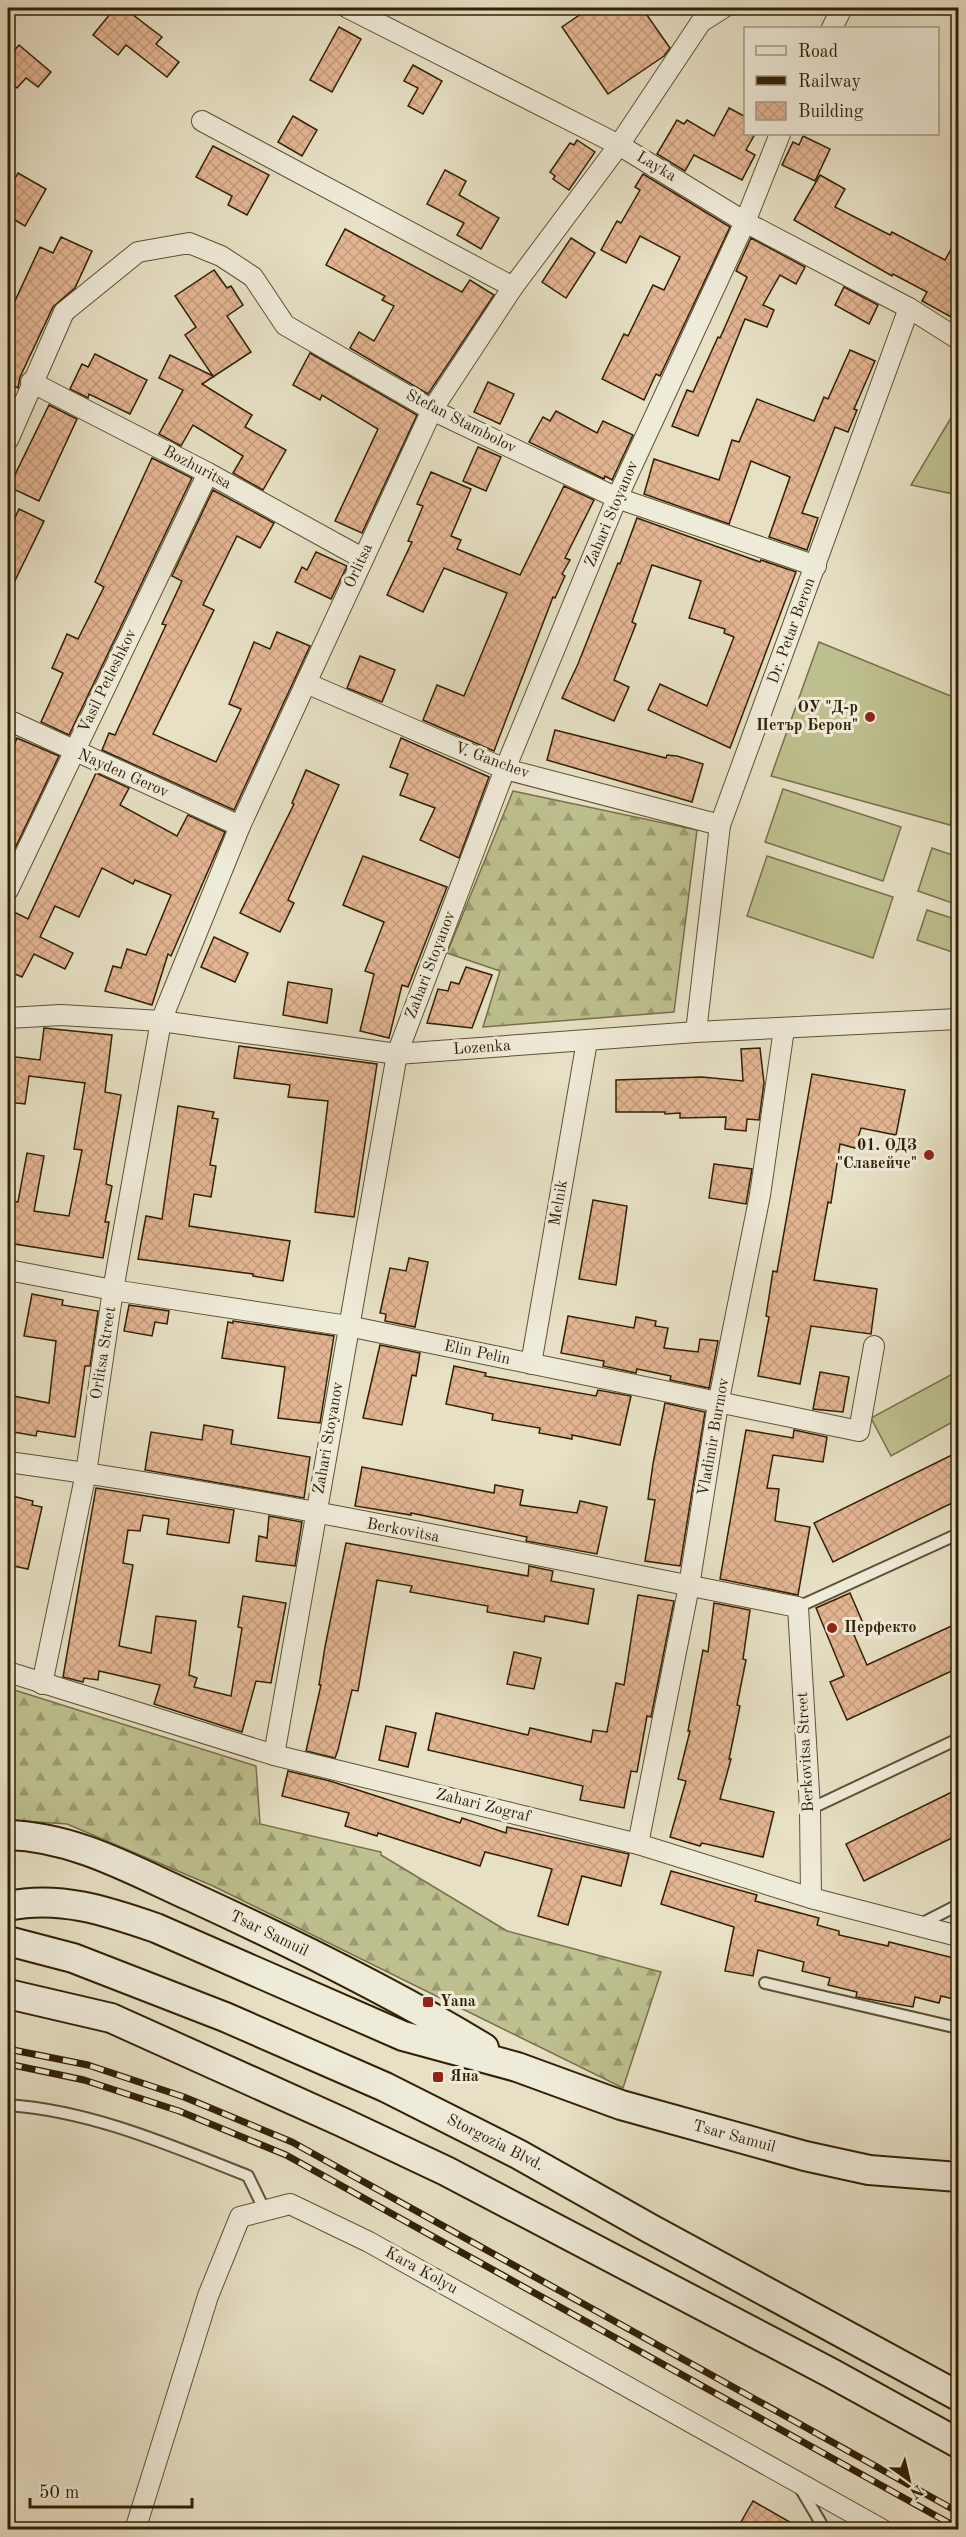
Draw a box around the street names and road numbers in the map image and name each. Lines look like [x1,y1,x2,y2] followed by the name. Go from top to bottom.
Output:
[633,149,679,185] street label: Layka
[403,387,519,457] street label: Stefan Stambolov
[160,443,234,493] street label: Bozhuritsa
[582,458,642,570] street label: Zahari Stoyanov
[342,541,376,591] street label: Orlitsa
[765,576,819,686] street label: Dr. Petar Beron
[76,626,140,735] street label: Vasil Petleshkov
[452,740,532,782] street label: V. Ganchev
[75,747,171,801] street label: Nayden Gerov
[403,908,459,1021] street label: Zahari Stoyanov
[453,1038,512,1058] street label: Lozenka
[547,1179,571,1227] street label: Melnik
[89,1305,119,1401] street label: Orlitsa Street
[442,1338,512,1368] street label: Elin Pelin
[696,1376,732,1497] street label: Vladimir Burmov
[311,1380,347,1496] street label: Zahari Stoyanov
[365,1516,441,1546] street label: Berkovitsa
[795,1691,817,1813] street label: Berkovitsa Street
[434,1786,533,1826] street label: Zahari Zograf
[227,1908,311,1960] street label: Tsar Samuil
[444,2112,546,2174] street label: Storgozia Blvd.
[691,2118,777,2156] street label: Tsar Samuil
[382,2245,460,2298] street label: Kara Kolyu

